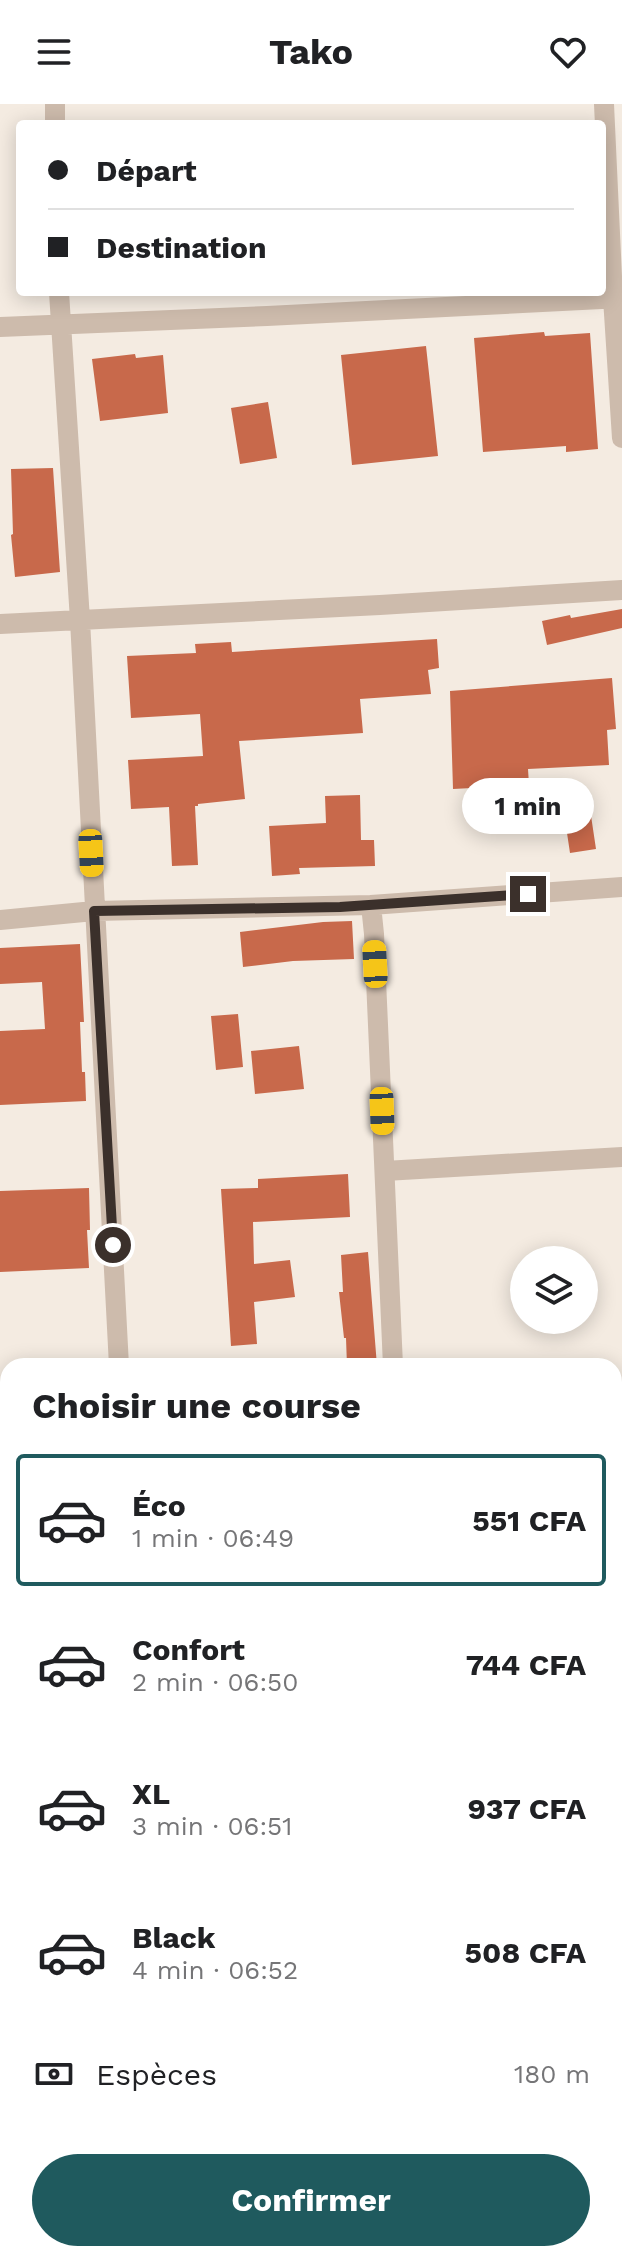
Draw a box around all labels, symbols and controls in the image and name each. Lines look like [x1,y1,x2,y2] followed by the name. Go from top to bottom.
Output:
[32,30,76,74] icon: menu
[546,30,590,74] icon: heart
[269,31,353,73] text: Tako
[96,153,197,188] text: Départ
[96,230,267,265] text: Destination
[462,778,594,834] callout: 1 min
[495,791,561,821] text: 1 min
[78,828,104,878] car
[510,876,546,912] route end
[362,939,388,989] car
[369,1087,395,1135] car
[95,1227,131,1263] route start
[510,1246,598,1334] map controls
[510,1246,598,1334] button: layers
[32,1385,361,1427] text: Choisir une course
[36,1484,108,1556] icon: car
[132,1488,186,1523] text: Éco
[472,1503,586,1538] text: 551 CFA
[132,1523,294,1553] text: 1 min · 06:49
[36,1628,108,1700] icon: car
[132,1632,245,1667] text: Confort
[466,1647,586,1682] text: 744 CFA
[132,1667,298,1697] text: 2 min · 06:50
[36,1772,108,1844] icon: car
[132,1776,170,1811] text: XL
[468,1791,586,1826] text: 937 CFA
[132,1811,292,1841] text: 3 min · 06:51
[36,1916,108,1988] icon: car
[132,1920,216,1955] text: Black
[465,1935,586,1970] text: 508 CFA
[132,1955,298,1985] text: 4 min · 06:52
[32,2052,76,2096] icon: cash
[96,2057,217,2092] text: Espèces
[514,2059,590,2089] text: 180 m
[32,2154,590,2246] button: Confirmer

